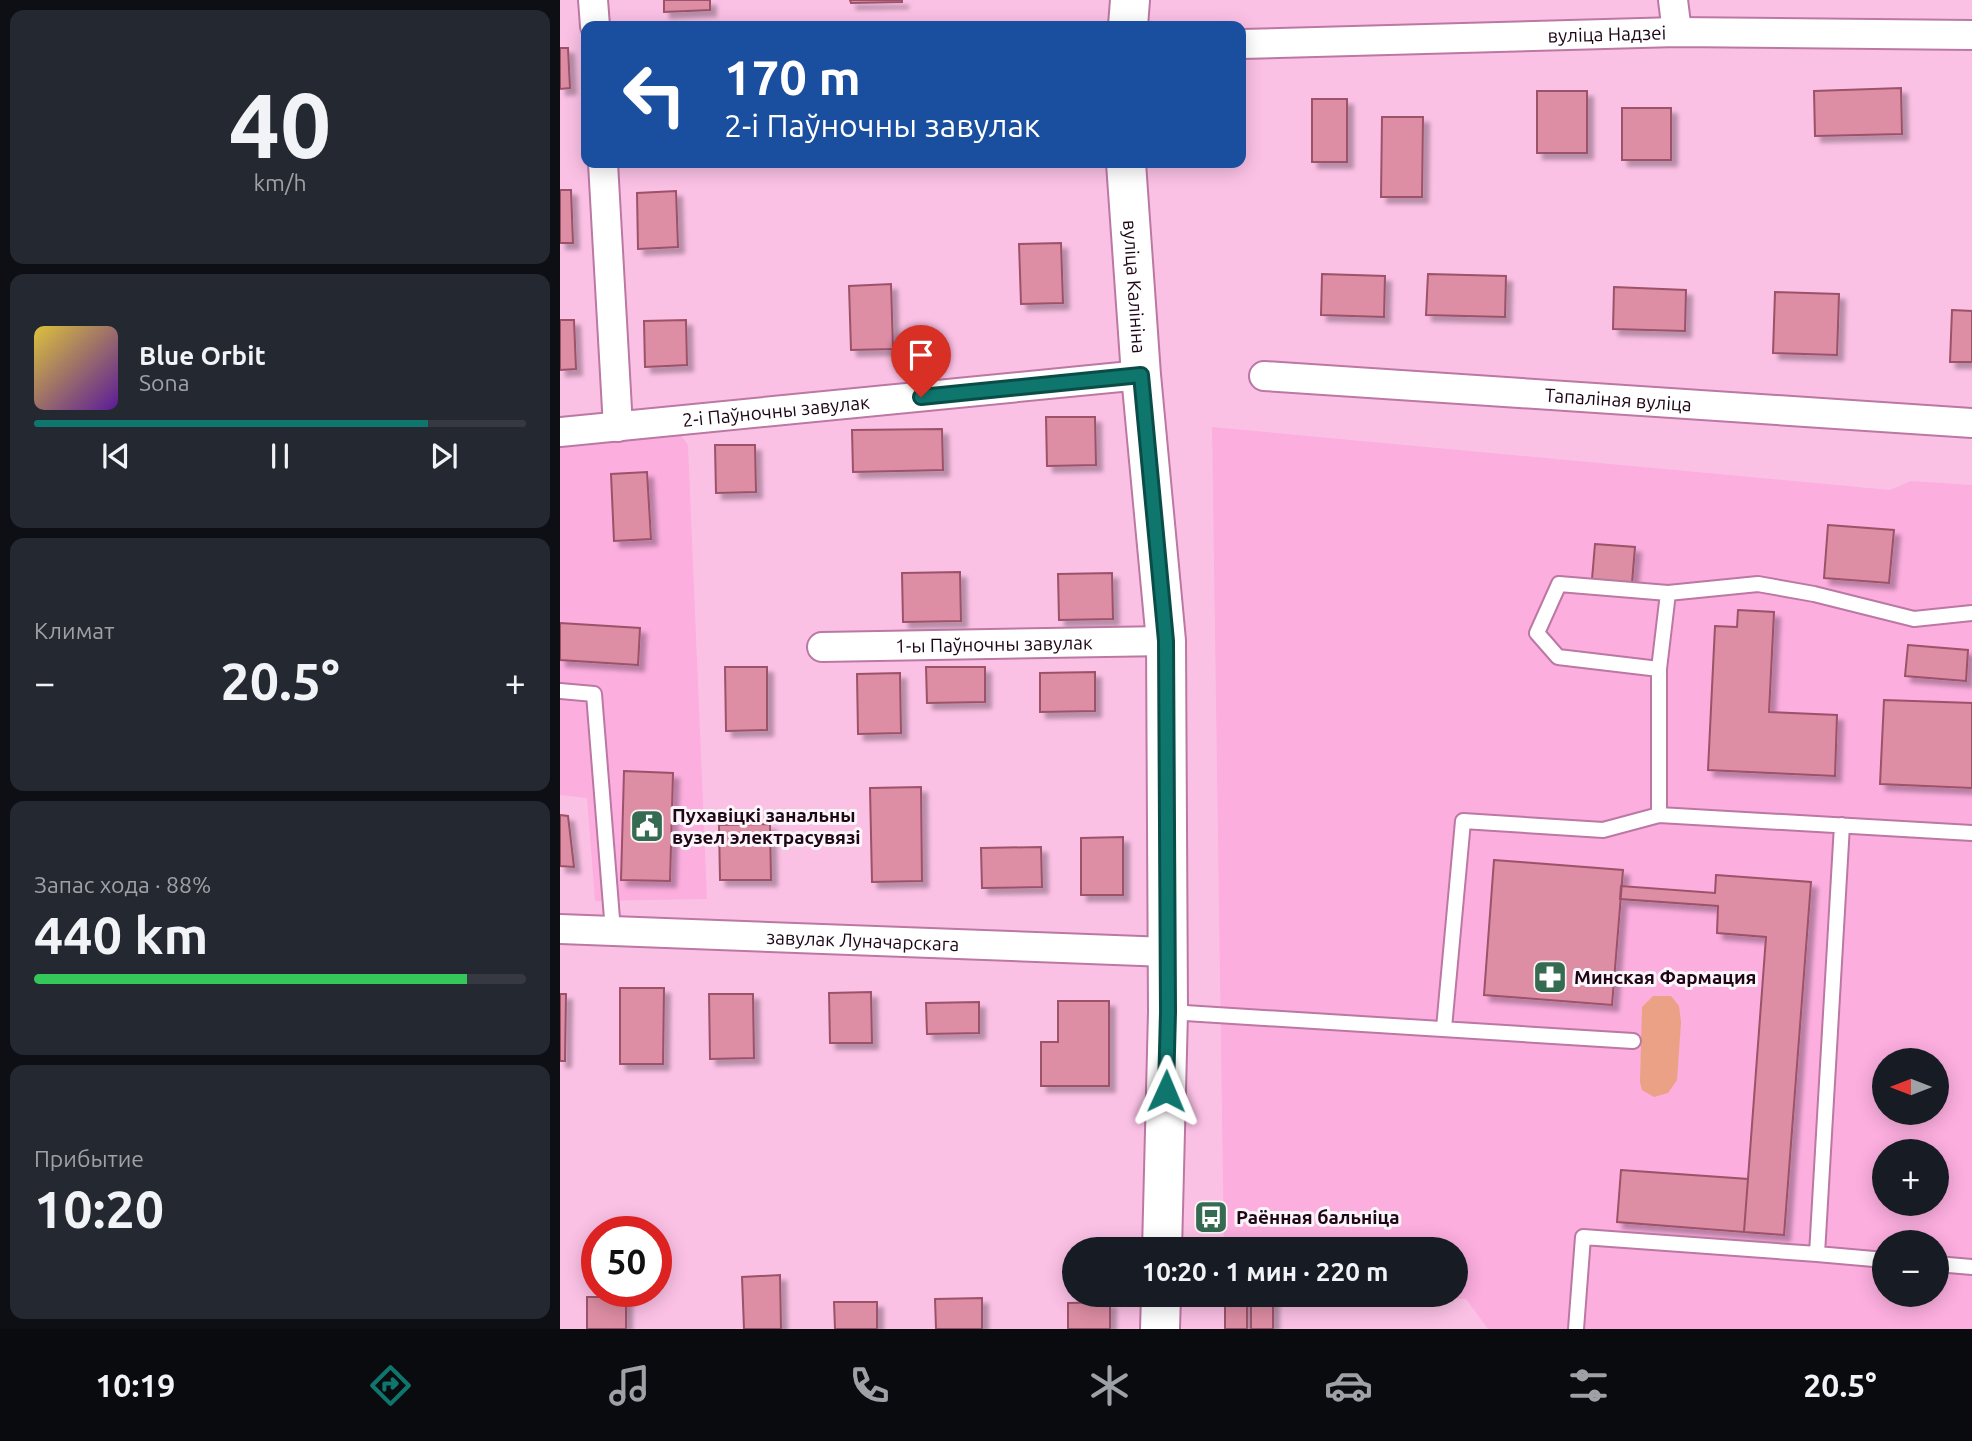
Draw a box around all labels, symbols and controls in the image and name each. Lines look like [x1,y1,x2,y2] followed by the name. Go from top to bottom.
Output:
[1547,21,1666,47] street label: вуліца Надзеі
[609,49,700,140] icon: left
[724,49,861,104] text: 170 m
[229,73,331,175] text: 40
[724,107,1040,143] text: 2-і Паўночны завулак
[253,170,307,195] text: km/h
[1119,219,1150,354] street label: вуліца Калініна
[891,325,951,397] pin
[902,336,940,374] icon: arrive
[139,341,266,370] text: Blue Orbit
[139,370,189,395] text: Sona
[1544,384,1693,415] street label: Тапаліная вуліца
[681,391,871,431] street label: 2-і Паўночны завулак
[97,437,135,475] icon: previous
[261,437,299,475] icon: pause
[425,437,463,475] icon: next
[34,618,114,643] text: Климат
[895,631,1093,657] street label: 1-ы Паўночны завулак
[220,652,340,710] text: 20.5°
[34,661,55,703] text: −
[505,661,526,703] text: +
[672,804,861,848] place label: Пухавіцкі занальны вузел электрасувязі
[628,807,666,845] public building icon: Пухавіцкі занальны вузел электрасувязі
[34,872,211,897] text: Запас хода · 88%
[34,906,208,964] text: 440 km
[766,926,960,955] street label: завулак Луначарскага
[1531,958,1569,996] pharmacy icon: Минская Фармация
[1574,966,1757,988] place label: Минская Фармация
[1872,1048,1950,1125] north arrow
[1872,1048,1949,1307] map controls
[1129,1054,1203,1128] position arrow
[1872,1139,1949,1216] button: +
[34,1146,144,1171] text: Прибытие
[34,1180,164,1238] text: 10:20
[1192,1198,1230,1236] bus stop icon: Раённая бальніца
[1236,1206,1400,1228] place label: Раённая бальніца
[581,1216,672,1307] speed limit sign: 50
[1872,1230,1949,1307] button: −
[1142,1257,1388,1286] text: 10:20 · 1 мин · 220 m
[366,1361,415,1410] icon: directions
[605,1361,654,1410] icon: music
[845,1361,894,1410] icon: phone
[1085,1361,1134,1410] icon: climate
[1324,1361,1373,1410] icon: car
[1564,1361,1613,1410] icon: filters
[95,1367,175,1403] text: 10:19
[1803,1367,1877,1403] text: 20.5°

